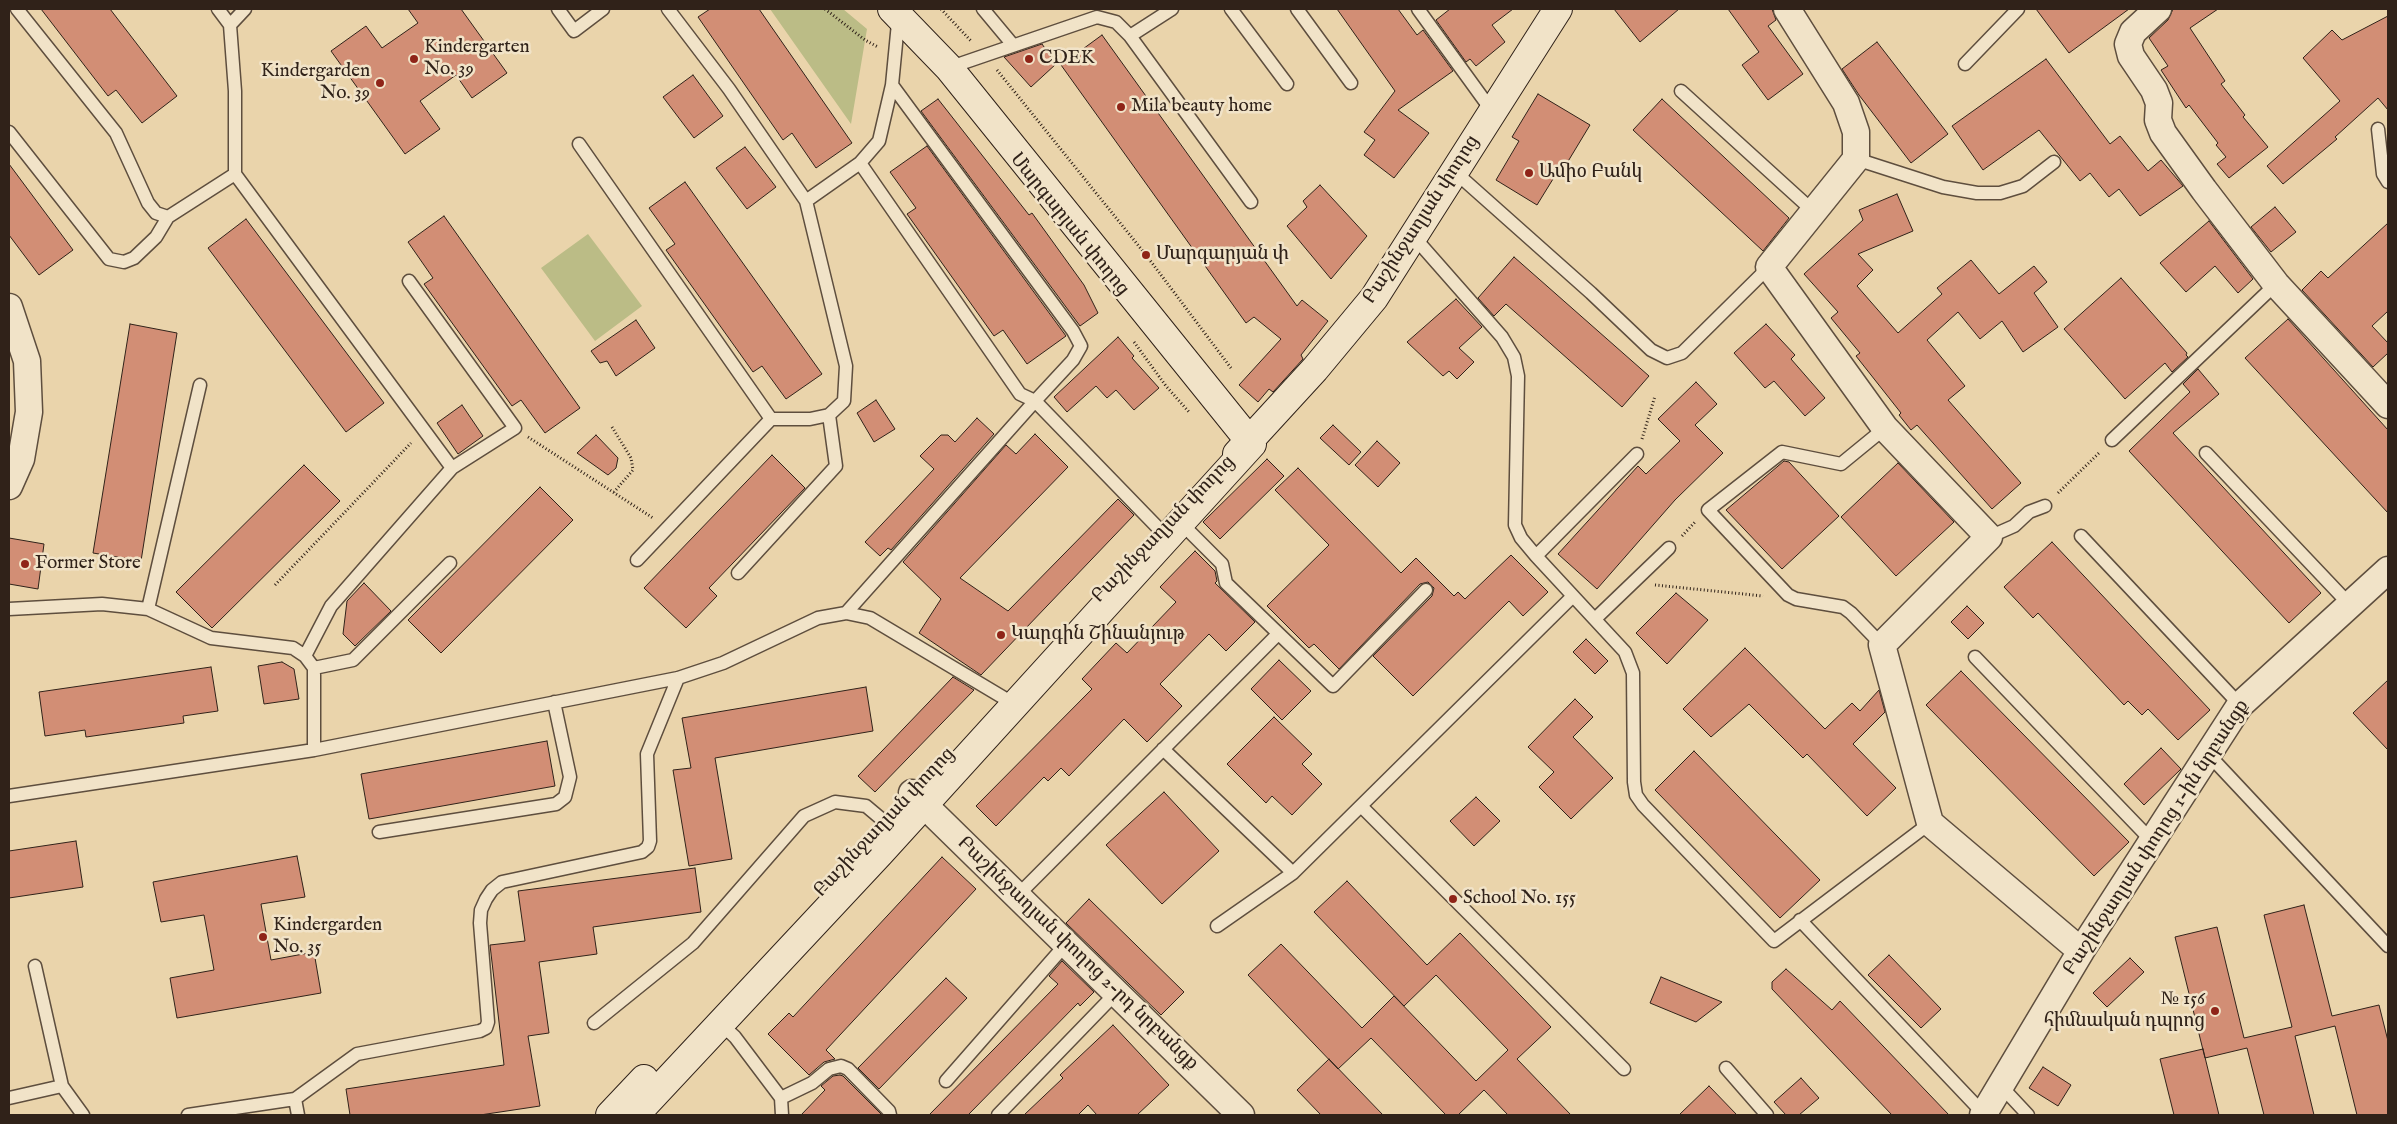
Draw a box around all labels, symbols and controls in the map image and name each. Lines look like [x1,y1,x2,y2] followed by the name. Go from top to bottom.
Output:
[424,37,530,81] place label: Kindergarten No. 39
[1039,48,1095,70] place label: CDEK
[408,53,420,65] marker: Kindergarten No. 39
[1023,53,1035,65] marker: CDEK
[261,61,370,105] place label: Kindergarden No. 39
[374,77,386,89] marker: Kindergarden No. 39
[1131,96,1272,118] place label: Mila beauty home
[1115,101,1127,113] marker: Mila beauty home
[1359,131,1485,309] street label: Բաշինջաղյան փողոց
[1005,149,1133,301] street label: Մարգարյան փողոց
[1539,162,1642,184] place label: Ամիօ Բանկ
[1523,167,1535,179] marker: Ամիօ Բանկ
[1156,244,1289,266] place label: Մարգարյան փ
[1140,249,1152,261] marker: Մարգարյան փ
[1088,451,1240,609] street label: Բաշինջաղյան փողոց
[35,553,141,575] place label: Former Store
[19,558,31,570] marker: Former Store
[1011,624,1185,646] place label: Կարգին Շինանյութ
[995,629,1007,641] marker: Կարգին Շինանյութ
[2059,696,2255,980] street label: Բաշինջաղյան փողոց 1-ին նրբանցք
[810,743,960,903] street label: Բաշինջաղյան փողոց
[952,832,1202,1076] street label: Բաշինջաղյան փողոց 2-րդ նրբանցք
[1463,888,1576,910] place label: School No. 155
[1447,893,1459,905] marker: School No. 155
[273,915,382,959] place label: Kindergarden No. 35
[257,931,269,943] marker: Kindergarden No. 35
[2044,989,2205,1033] place label: № 156 հիմնական դպրոց
[2209,1005,2221,1017] marker: № 156 հիմնական դպրոց

